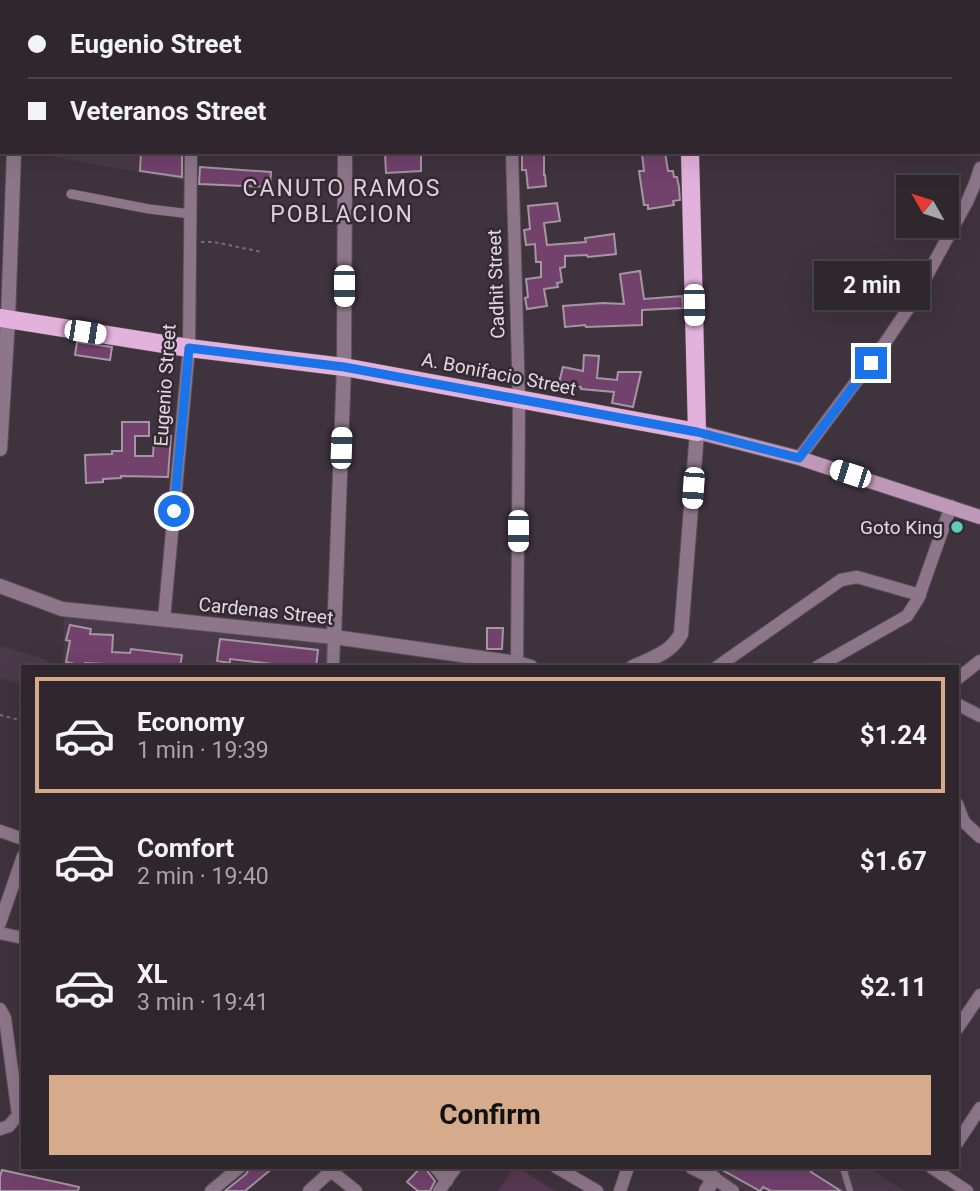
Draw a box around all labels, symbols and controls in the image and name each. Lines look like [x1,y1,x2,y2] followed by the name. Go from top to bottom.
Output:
[70,29,241,59] text: Eugenio Street
[70,96,266,126] text: Veteranos Street
[243,175,441,228] district label: CANUTO RAMOS POBLACION
[896,175,959,238] north arrow
[896,175,959,238] map controls
[483,229,509,339] street label: Cadhit Street
[813,262,929,310] callout: 2 min
[334,265,355,307] car
[843,272,901,299] text: 2 min
[684,284,705,326] car
[63,318,108,346] car
[149,323,181,447] street label: Eugenio Street
[855,347,887,379] route end
[420,348,578,400] street label: A. Bonifacio Street
[330,427,353,469] car
[827,458,874,490] car
[682,466,705,510] car
[158,495,190,527] route start
[508,510,529,552] car
[860,516,943,539] place label: Goto King
[949,519,965,535] marker: Goto King
[198,592,334,630] street label: Cardenas Street
[53,704,116,767] icon: car
[137,707,244,737] text: Economy
[860,720,927,750] text: $1.24
[137,737,269,764] text: 1 min · 19:39
[53,830,116,893] icon: car
[137,833,234,863] text: Comfort
[860,846,927,876] text: $1.67
[137,863,269,890] text: 2 min · 19:40
[53,956,116,1019] icon: car
[137,959,168,989] text: XL
[860,972,927,1002] text: $2.11
[137,989,269,1016] text: 3 min · 19:41
[49,1075,931,1155] button: Confirm

